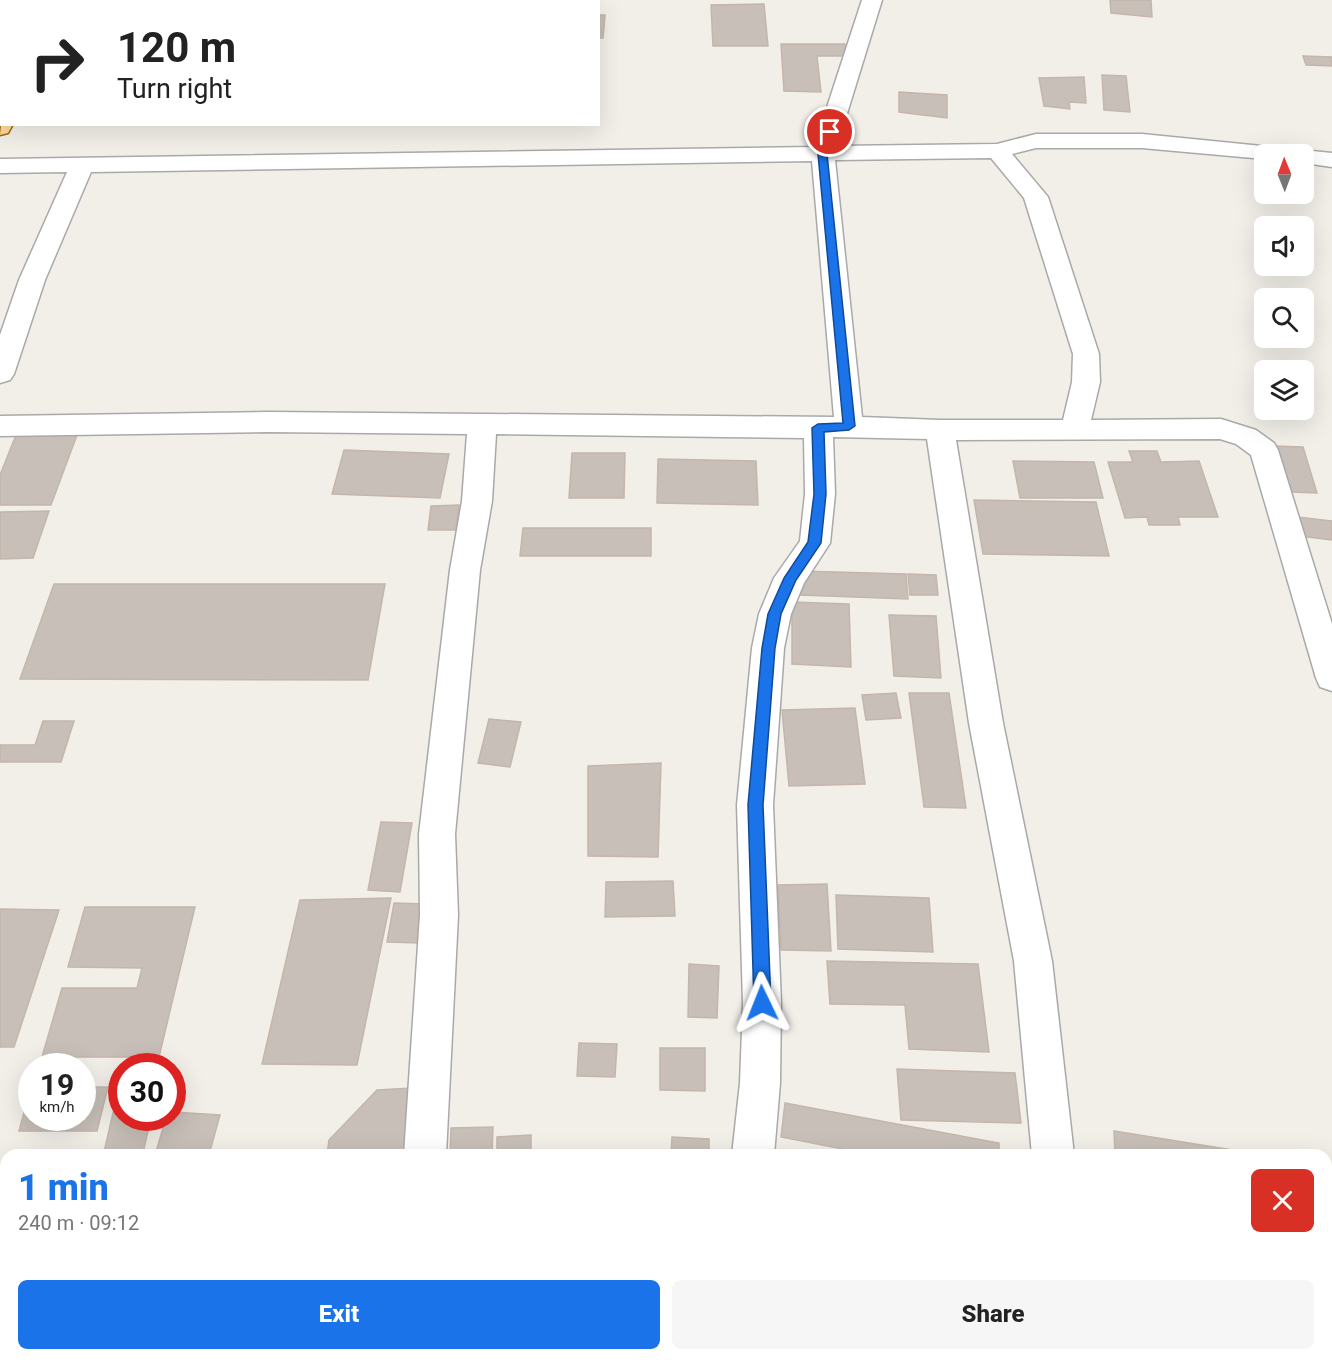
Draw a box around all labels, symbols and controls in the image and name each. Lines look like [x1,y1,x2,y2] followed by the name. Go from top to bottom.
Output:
[117,23,236,72] text: 120 m
[18,24,96,102] icon: right
[117,73,232,105] text: Turn right
[804,106,855,157] pin
[813,115,846,148] icon: arrive
[1254,144,1314,204] north arrow
[1254,144,1314,420] map controls
[1254,216,1314,276] button: sound
[1254,288,1314,348] button: search
[1254,360,1314,420] button: layers
[730,971,794,1035] position arrow
[108,1053,186,1131] speed limit sign: 30
[40,1067,74,1102] text: 19
[39,1098,75,1116] text: km/h
[18,1167,109,1209] text: 1 min
[1251,1169,1314,1232] button: close
[18,1211,139,1235] text: 240 m · 09:12
[18,1280,660,1349] button: Exit
[672,1280,1314,1349] button: Share

